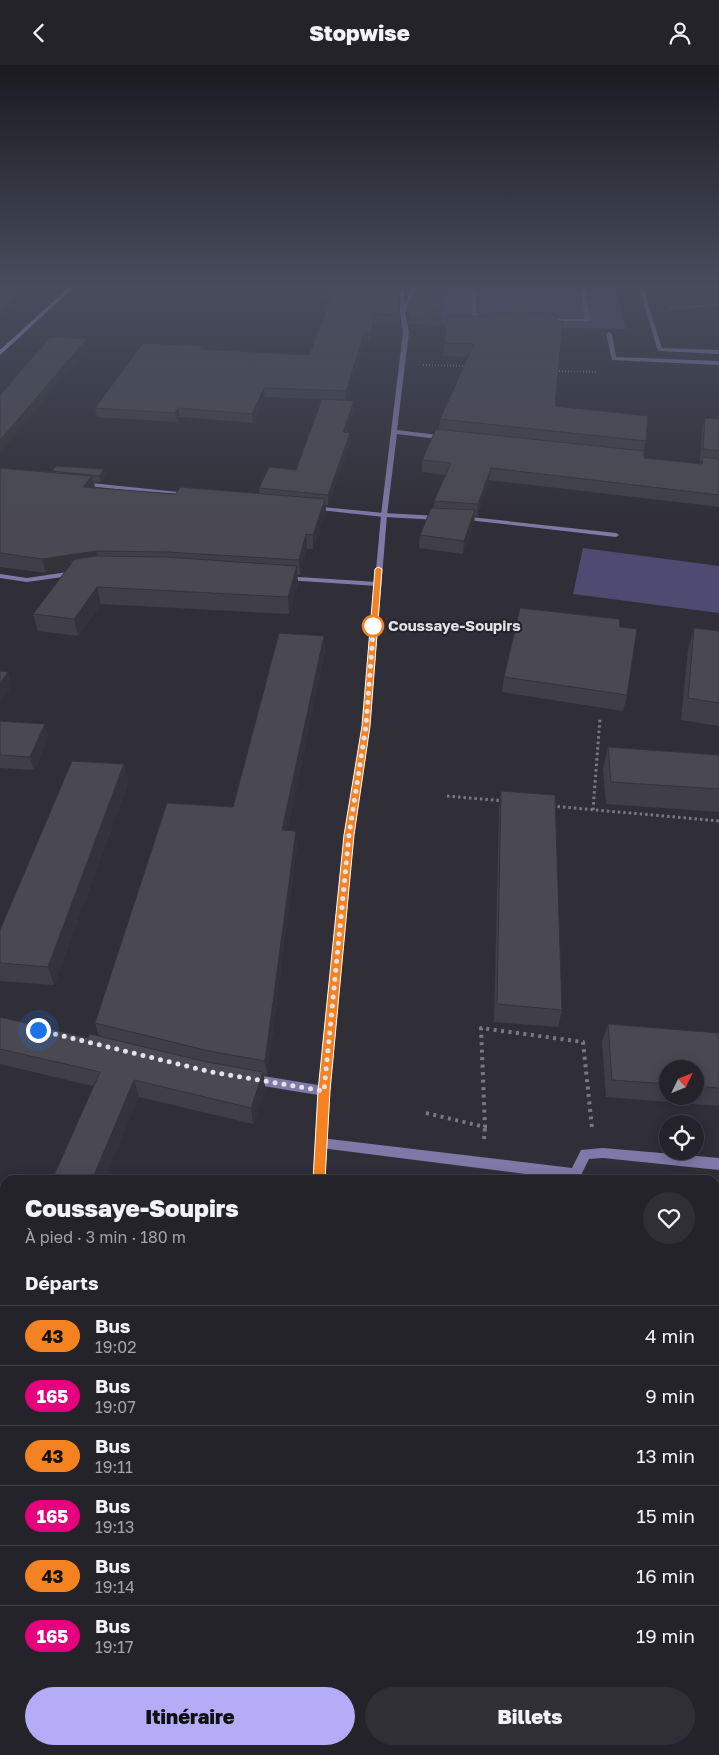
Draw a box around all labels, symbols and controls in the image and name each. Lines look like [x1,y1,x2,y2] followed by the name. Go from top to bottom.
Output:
[25,19,53,47] icon: back
[309,19,410,46] text: Stopwise
[666,19,694,47] icon: person
[362,615,384,637] marker: Coussaye-Soupirs
[388,616,521,634] place label: Coussaye-Soupirs
[26,1018,51,1043] your location
[659,1060,704,1105] north arrow
[659,1060,704,1160] map controls
[659,1115,704,1160] button: locate
[643,1192,695,1244] button: heart
[25,1193,239,1222] text: Coussaye-Soupirs
[25,1227,186,1247] text: À pied · 3 min · 180 m
[25,1271,99,1294] text: Départs
[95,1314,130,1337] text: Bus
[645,1324,695,1347] text: 4 min
[41,1325,64,1347] text: 43
[95,1337,136,1357] text: 19:02
[95,1374,130,1397] text: Bus
[645,1384,695,1407] text: 9 min
[37,1385,68,1407] text: 165
[95,1397,136,1417] text: 19:07
[95,1434,130,1457] text: Bus
[636,1444,695,1467] text: 13 min
[41,1445,64,1467] text: 43
[95,1457,133,1477] text: 19:11
[95,1494,130,1517] text: Bus
[636,1504,695,1527] text: 15 min
[37,1505,68,1527] text: 165
[95,1517,134,1537] text: 19:13
[95,1554,130,1577] text: Bus
[636,1564,695,1587] text: 16 min
[41,1565,64,1587] text: 43
[95,1577,135,1597] text: 19:14
[95,1614,130,1637] text: Bus
[636,1624,695,1647] text: 19 min
[37,1625,68,1647] text: 165
[95,1637,133,1657] text: 19:17
[25,1687,355,1745] button: Itinéraire
[365,1687,695,1745] button: Billets

